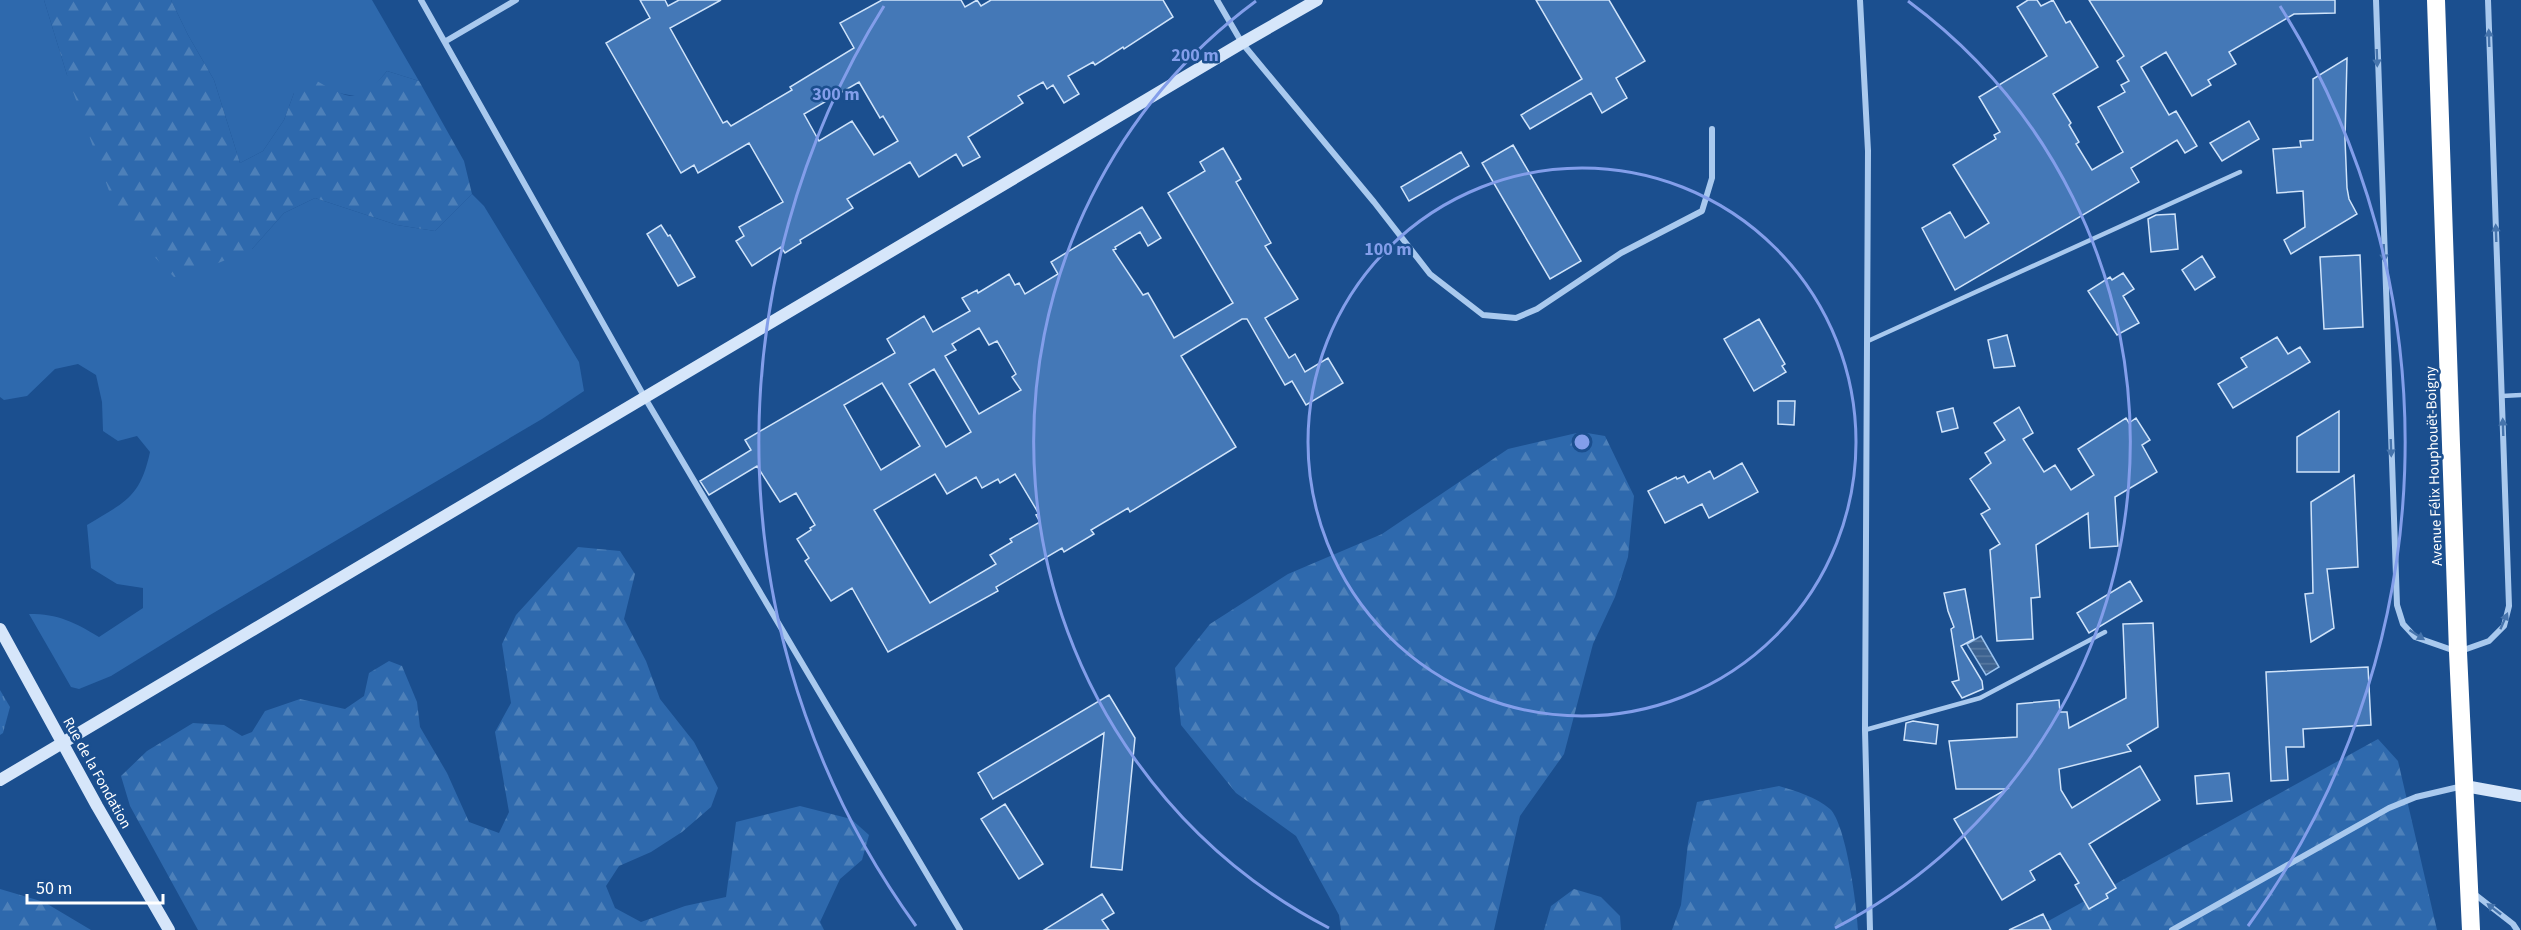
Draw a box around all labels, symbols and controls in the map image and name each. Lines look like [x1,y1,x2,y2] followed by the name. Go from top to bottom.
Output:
[2485,28,2494,47] one-way arrow
[1171,43,1219,68] text: 200 m
[2373,49,2382,68] one-way arrow
[812,82,860,107] text: 300 m
[2491,223,2501,242] one-way arrow
[1364,237,1412,262] text: 100 m
[2379,244,2388,263] one-way arrow
[2420,366,2448,566] street label: Avenue Félix Houphouët-Boigny
[2498,418,2507,437] one-way arrow
[1572,432,1592,452] centre of rings
[2386,439,2396,458] one-way arrow
[2498,612,2508,630] one-way arrow
[2408,630,2425,641] one-way arrow
[58,713,136,833] street label: Rue de la Fondation
[27,867,164,905] scale bar
[36,876,72,901] text: 50 m
[2487,903,2502,915] one-way arrow

